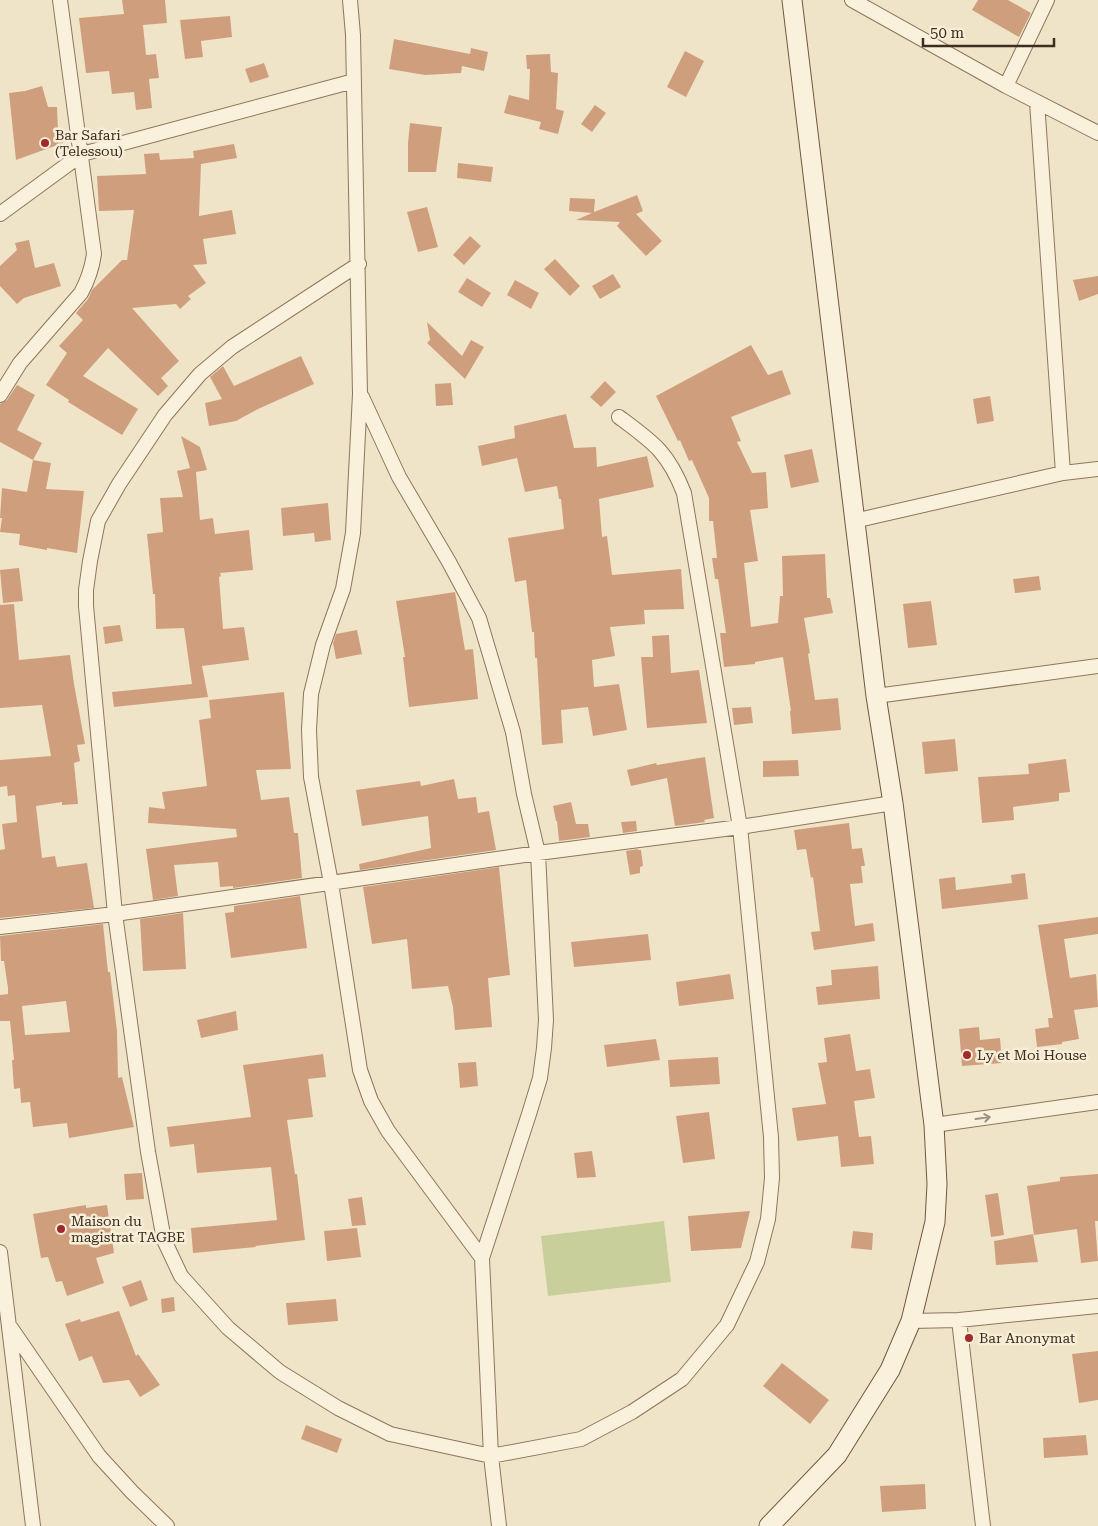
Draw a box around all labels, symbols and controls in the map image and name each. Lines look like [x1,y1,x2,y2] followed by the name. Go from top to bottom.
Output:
[923,15,1054,47] scale bar
[930,24,965,42] text: 50 m
[55,127,123,159] place label: Bar Safari (Telessou)
[39,137,51,149] marker: Bar Safari (Telessou)
[977,1047,1087,1063] place label: Ly et Moi House
[961,1049,973,1061] marker: Ly et Moi House
[974,1113,990,1123] one-way arrow
[71,1213,185,1245] place label: Maison du magistrat TAGBE
[55,1223,67,1235] marker: Maison du magistrat TAGBE
[979,1330,1075,1346] place label: Bar Anonymat
[963,1332,975,1344] marker: Bar Anonymat

